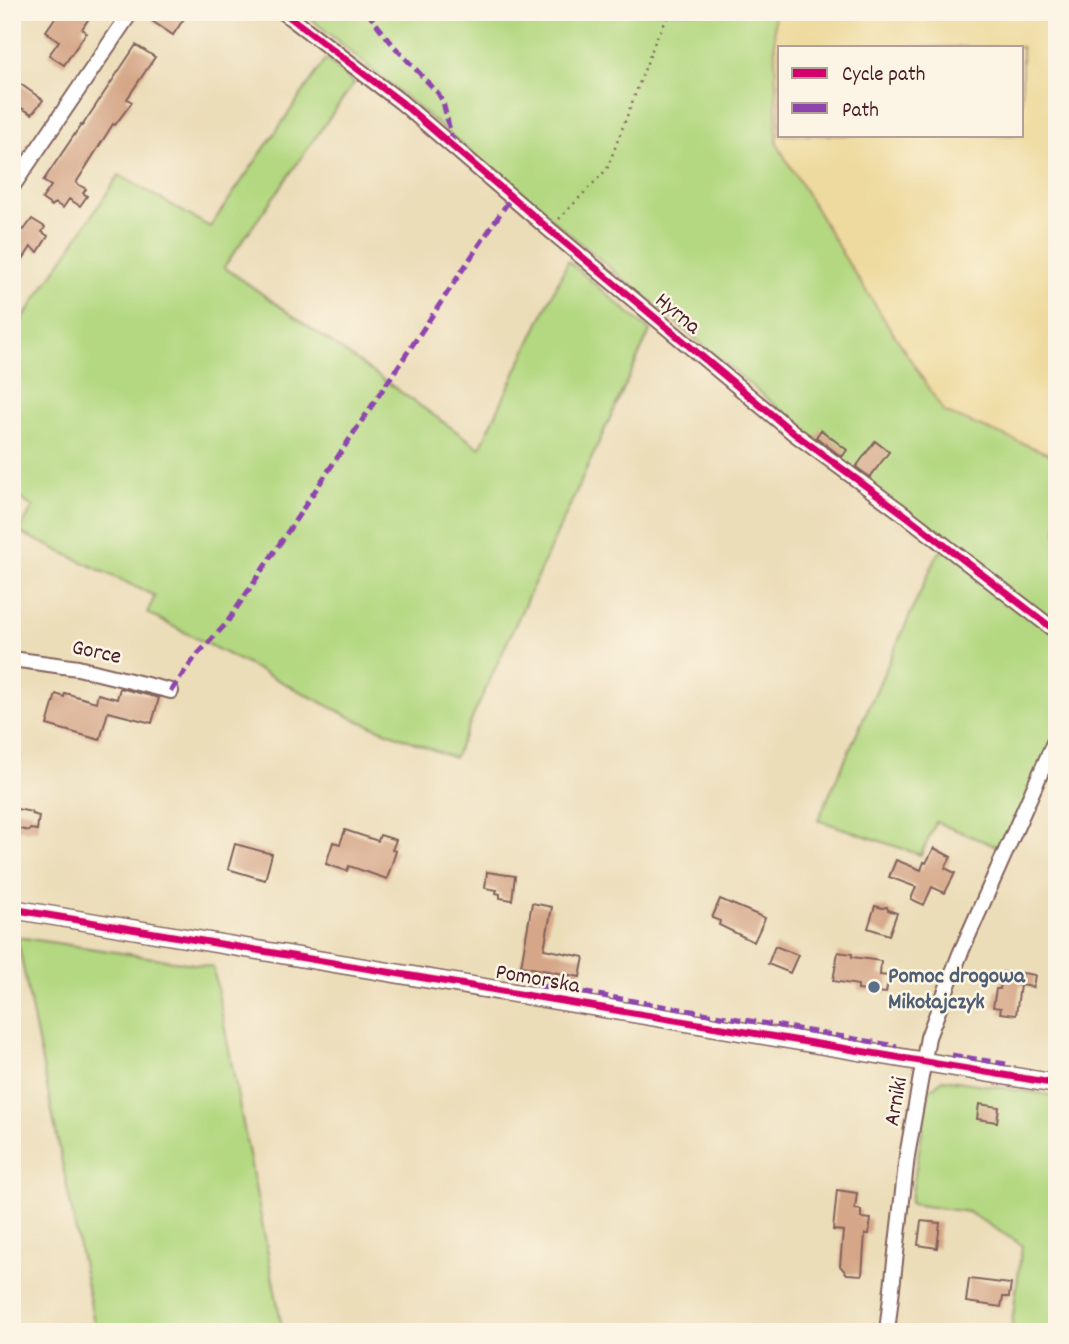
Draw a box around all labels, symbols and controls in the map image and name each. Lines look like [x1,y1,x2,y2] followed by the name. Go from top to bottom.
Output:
[778,46,1024,136] legend
[842,61,925,91] text: Cycle path
[842,97,879,127] text: Path
[647,286,708,345] street label: Hyrna
[69,632,124,675] street label: Gorce
[493,957,583,1004] street label: Pomorska
[888,961,1026,1020] place label: Pomoc drogowa Mikołajczyk
[866,979,882,995] marker: Pomoc drogowa Mikołajczyk
[877,1074,918,1129] street label: Arniki

